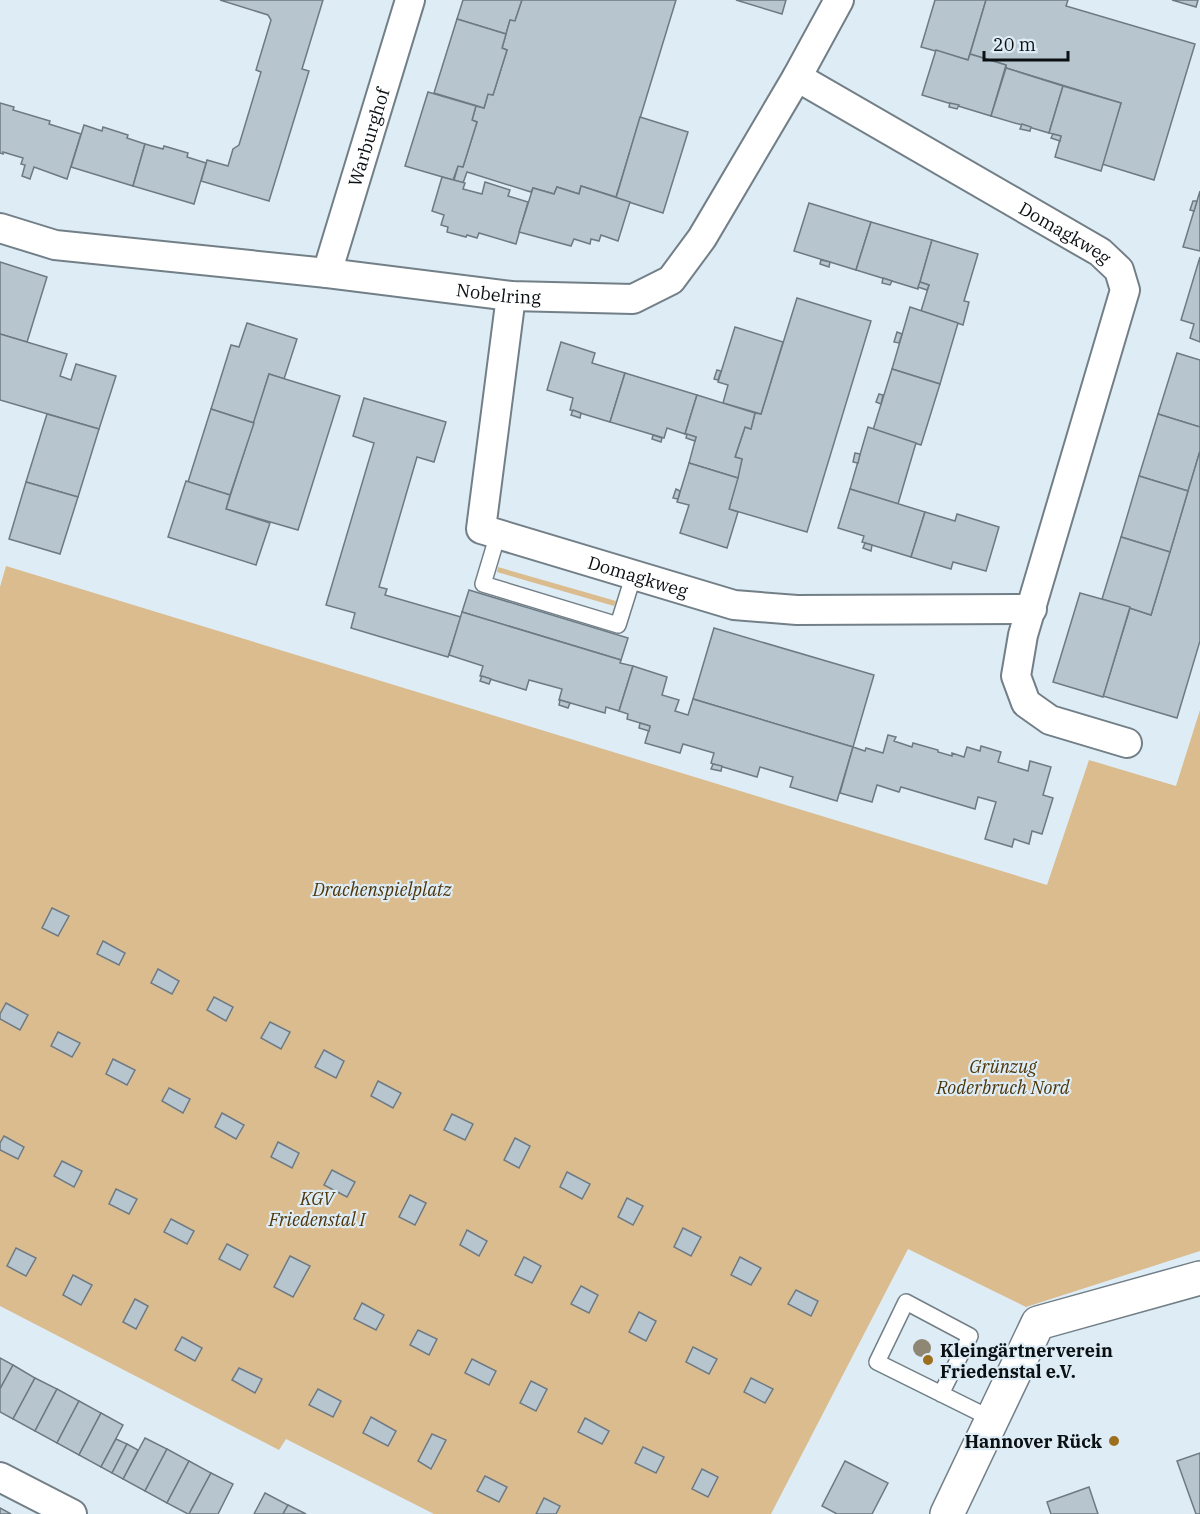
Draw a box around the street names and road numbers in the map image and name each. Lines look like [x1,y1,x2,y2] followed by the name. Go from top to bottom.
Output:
[343,84,395,189] street label: Warburghof
[1015,196,1117,269] street label: Domagkweg
[455,278,542,308] street label: Nobelring
[585,550,691,602] street label: Domagkweg

